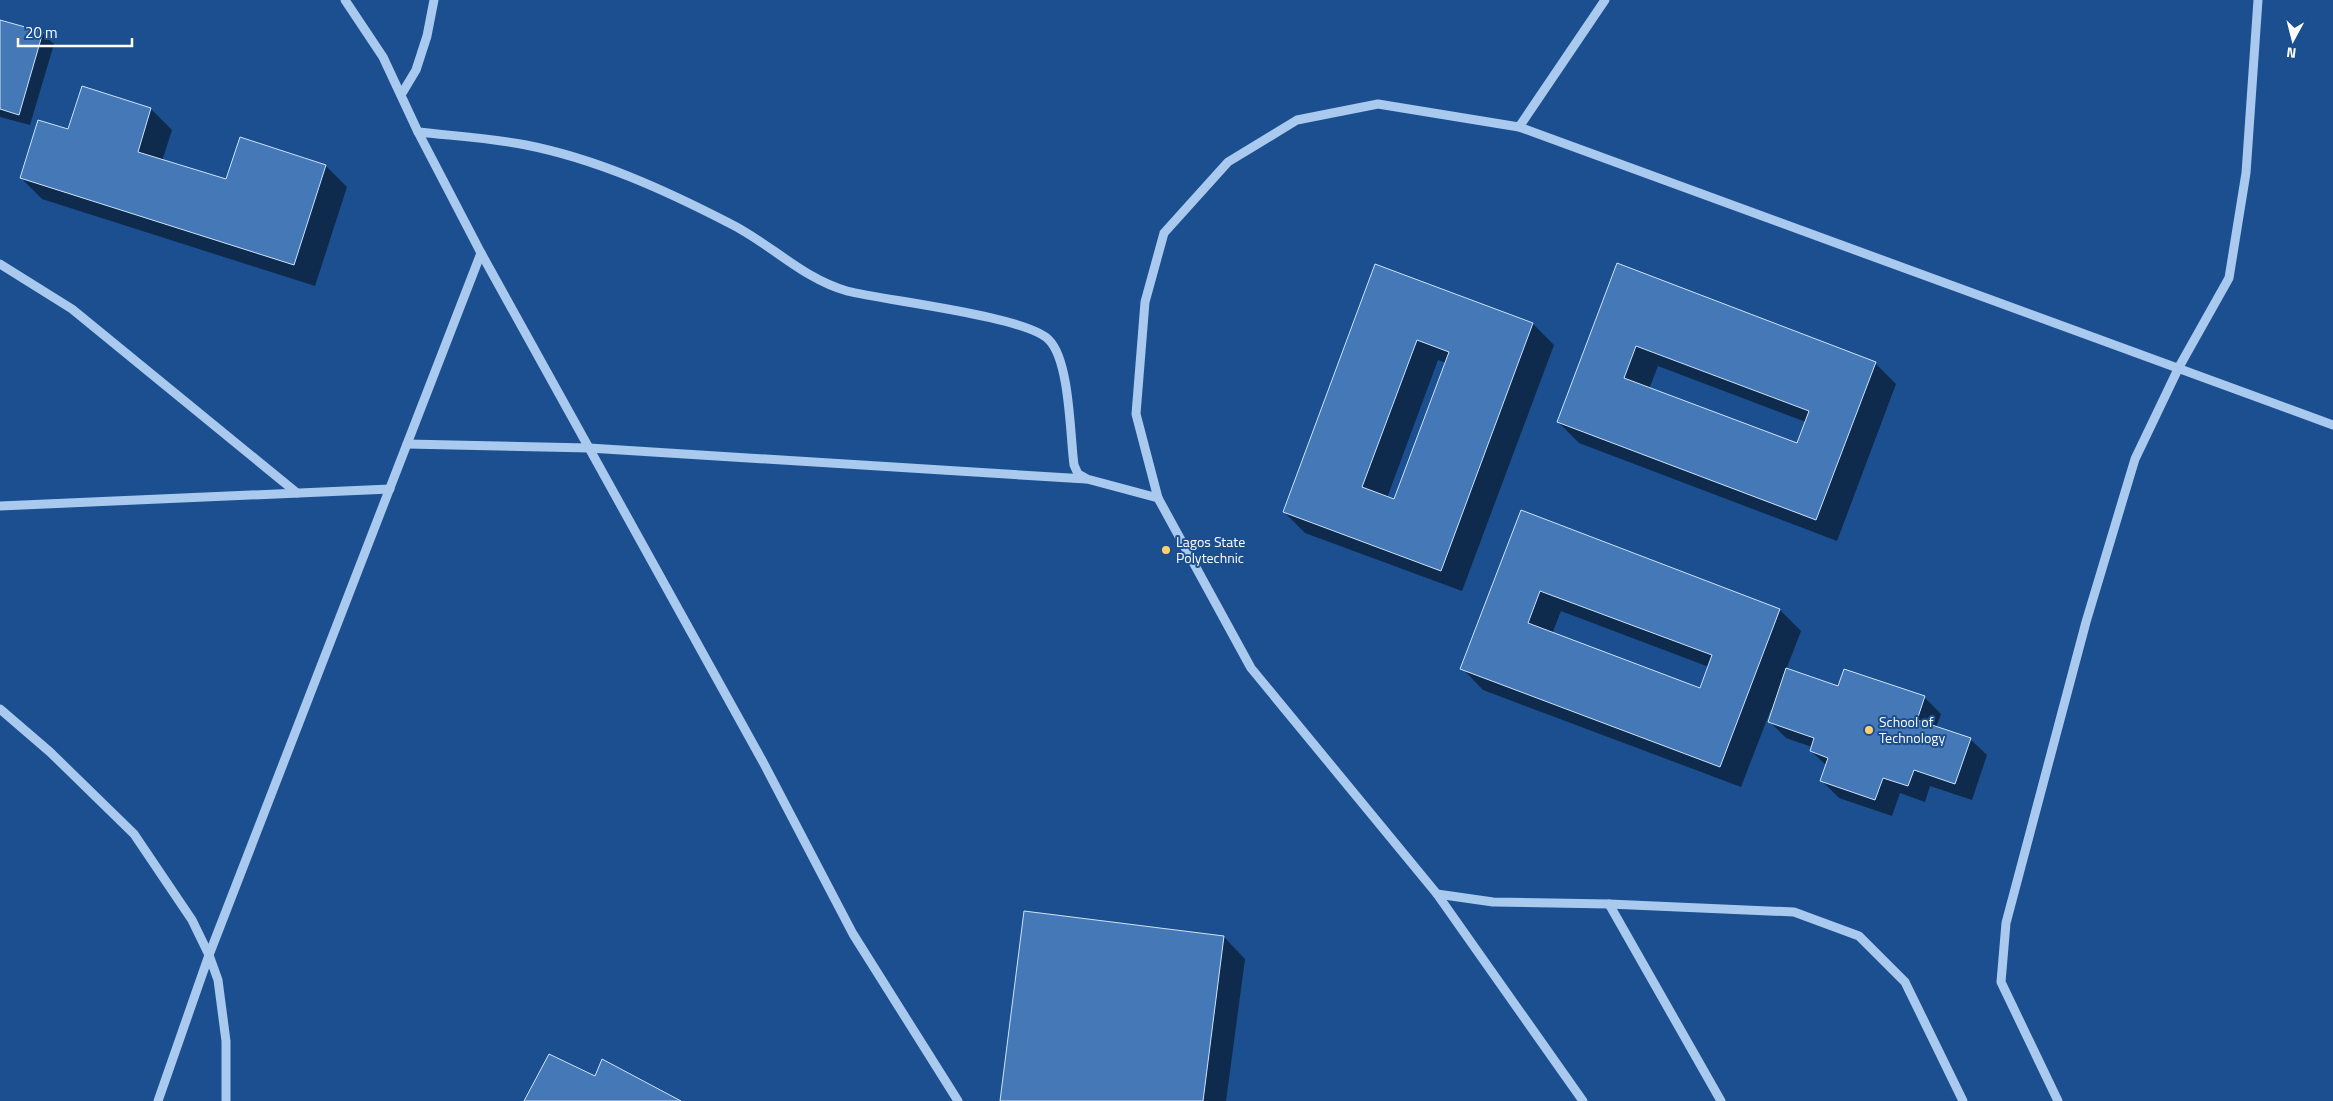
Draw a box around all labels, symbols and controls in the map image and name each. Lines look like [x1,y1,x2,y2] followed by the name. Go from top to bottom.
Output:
[18,15,131,47] scale bar
[2268,15,2318,65] north arrow
[25,21,58,44] text: 20 m
[2285,42,2297,64] text: N
[1176,531,1245,568] place label: Lagos State Polytechnic
[1160,544,1172,556] marker: Lagos State Polytechnic
[1879,711,1946,748] place label: School of Technology
[1863,724,1875,736] marker: School of Technology

